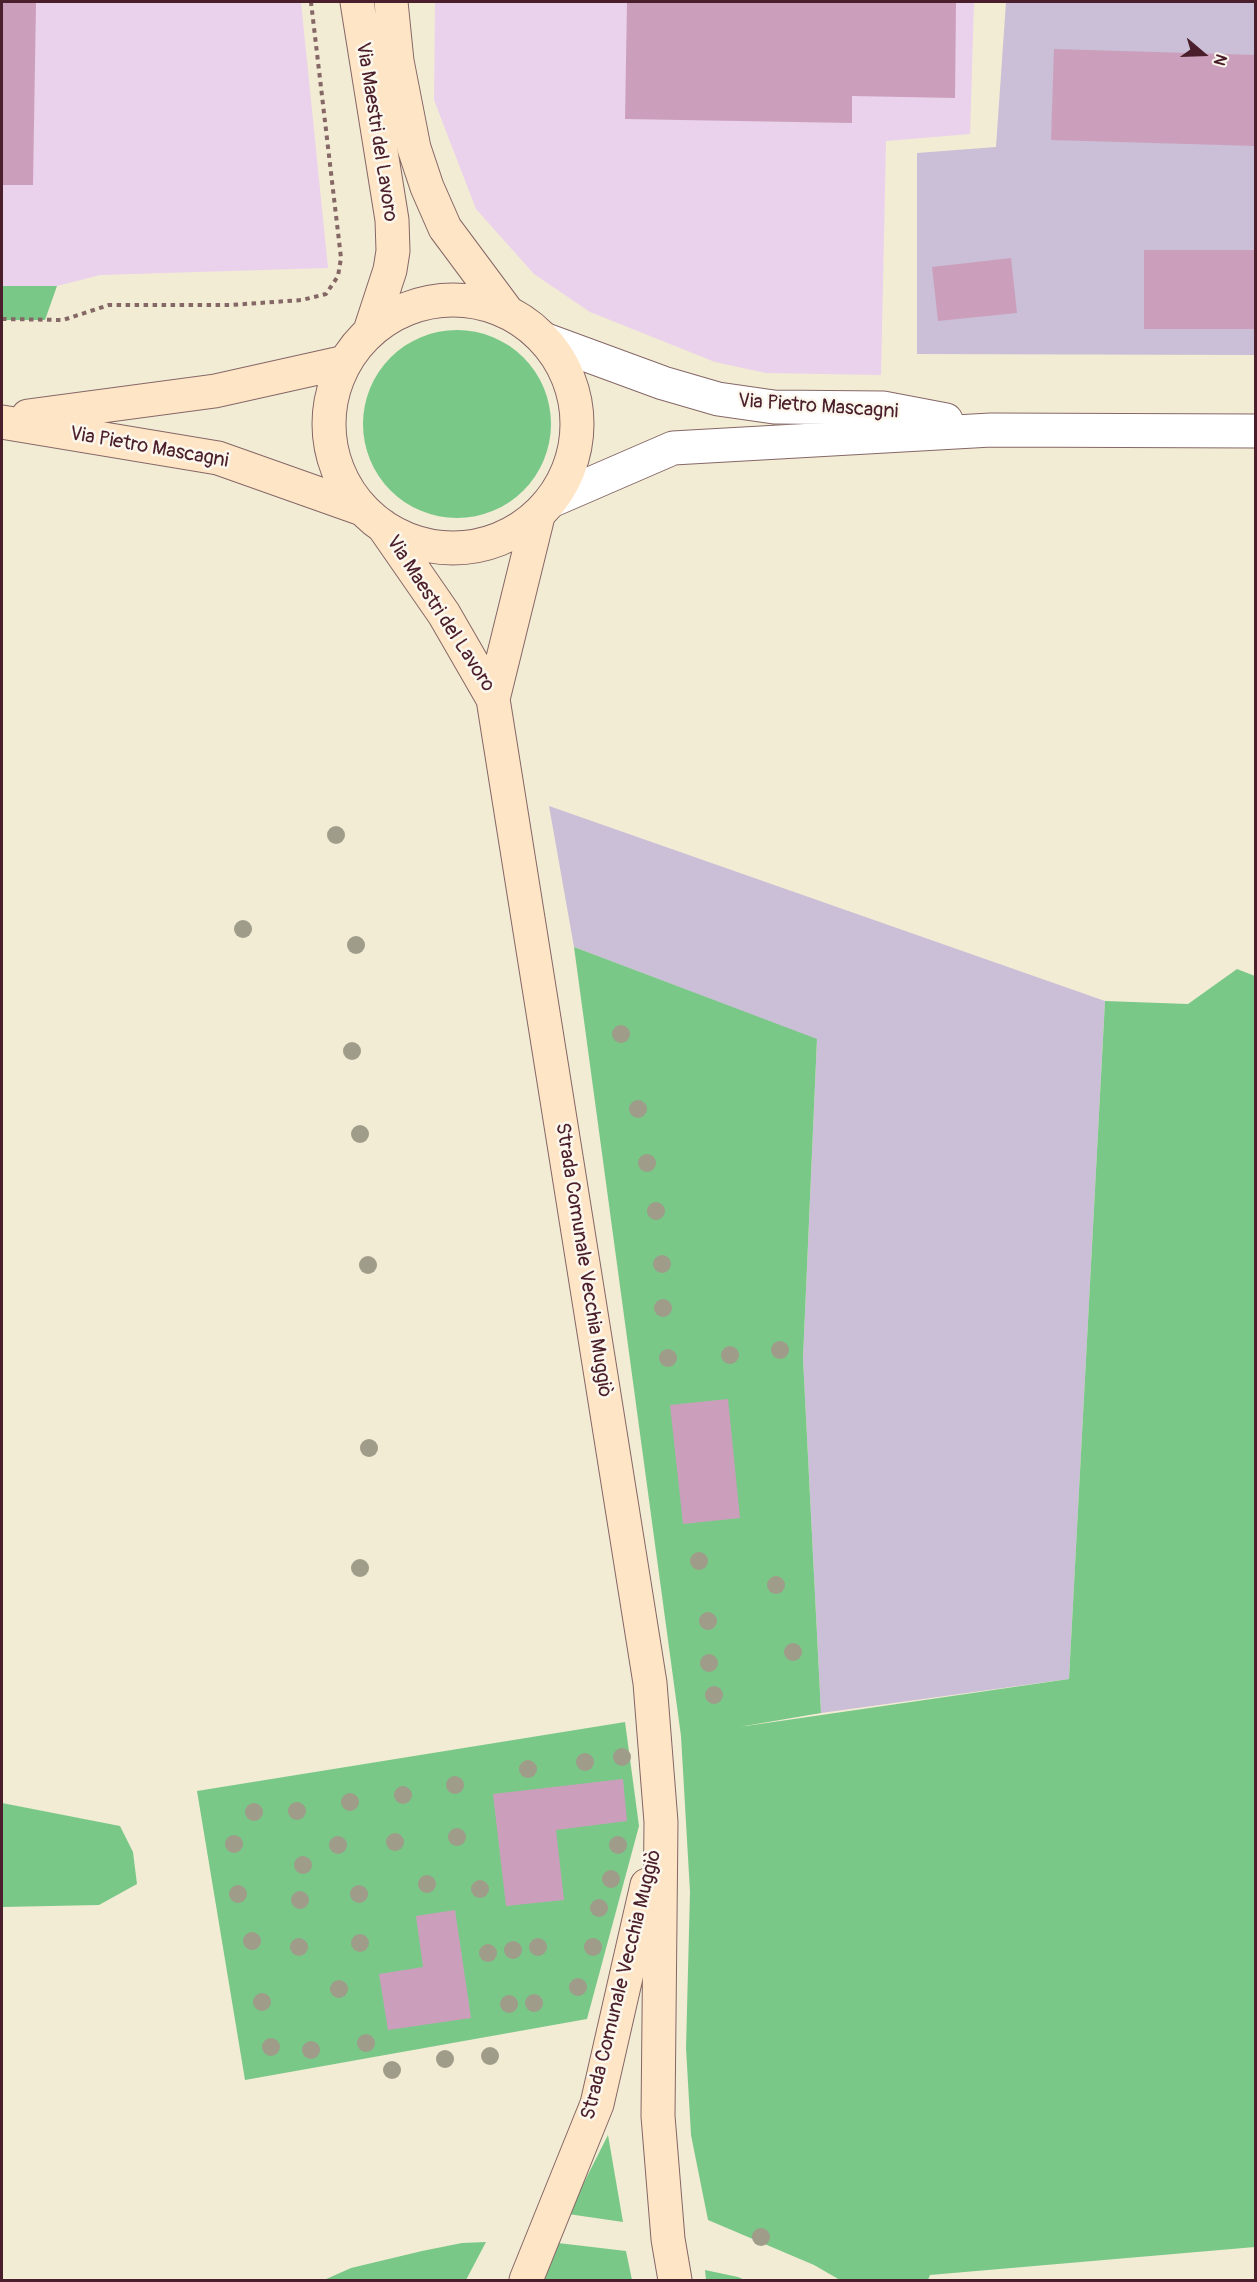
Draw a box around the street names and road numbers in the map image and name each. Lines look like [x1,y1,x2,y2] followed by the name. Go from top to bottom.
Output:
[350,40,402,224] street label: Via Maestri del Lavoro
[737,389,899,425] street label: Via Pietro Mascagni
[68,422,230,474] street label: Via Pietro Mascagni
[380,531,500,697] street label: Via Maestri del Lavoro
[549,1121,617,1399] street label: Strada Comunale Vecchia Muggiò
[577,1847,667,2123] street label: Strada Comunale Vecchia Muggiò

